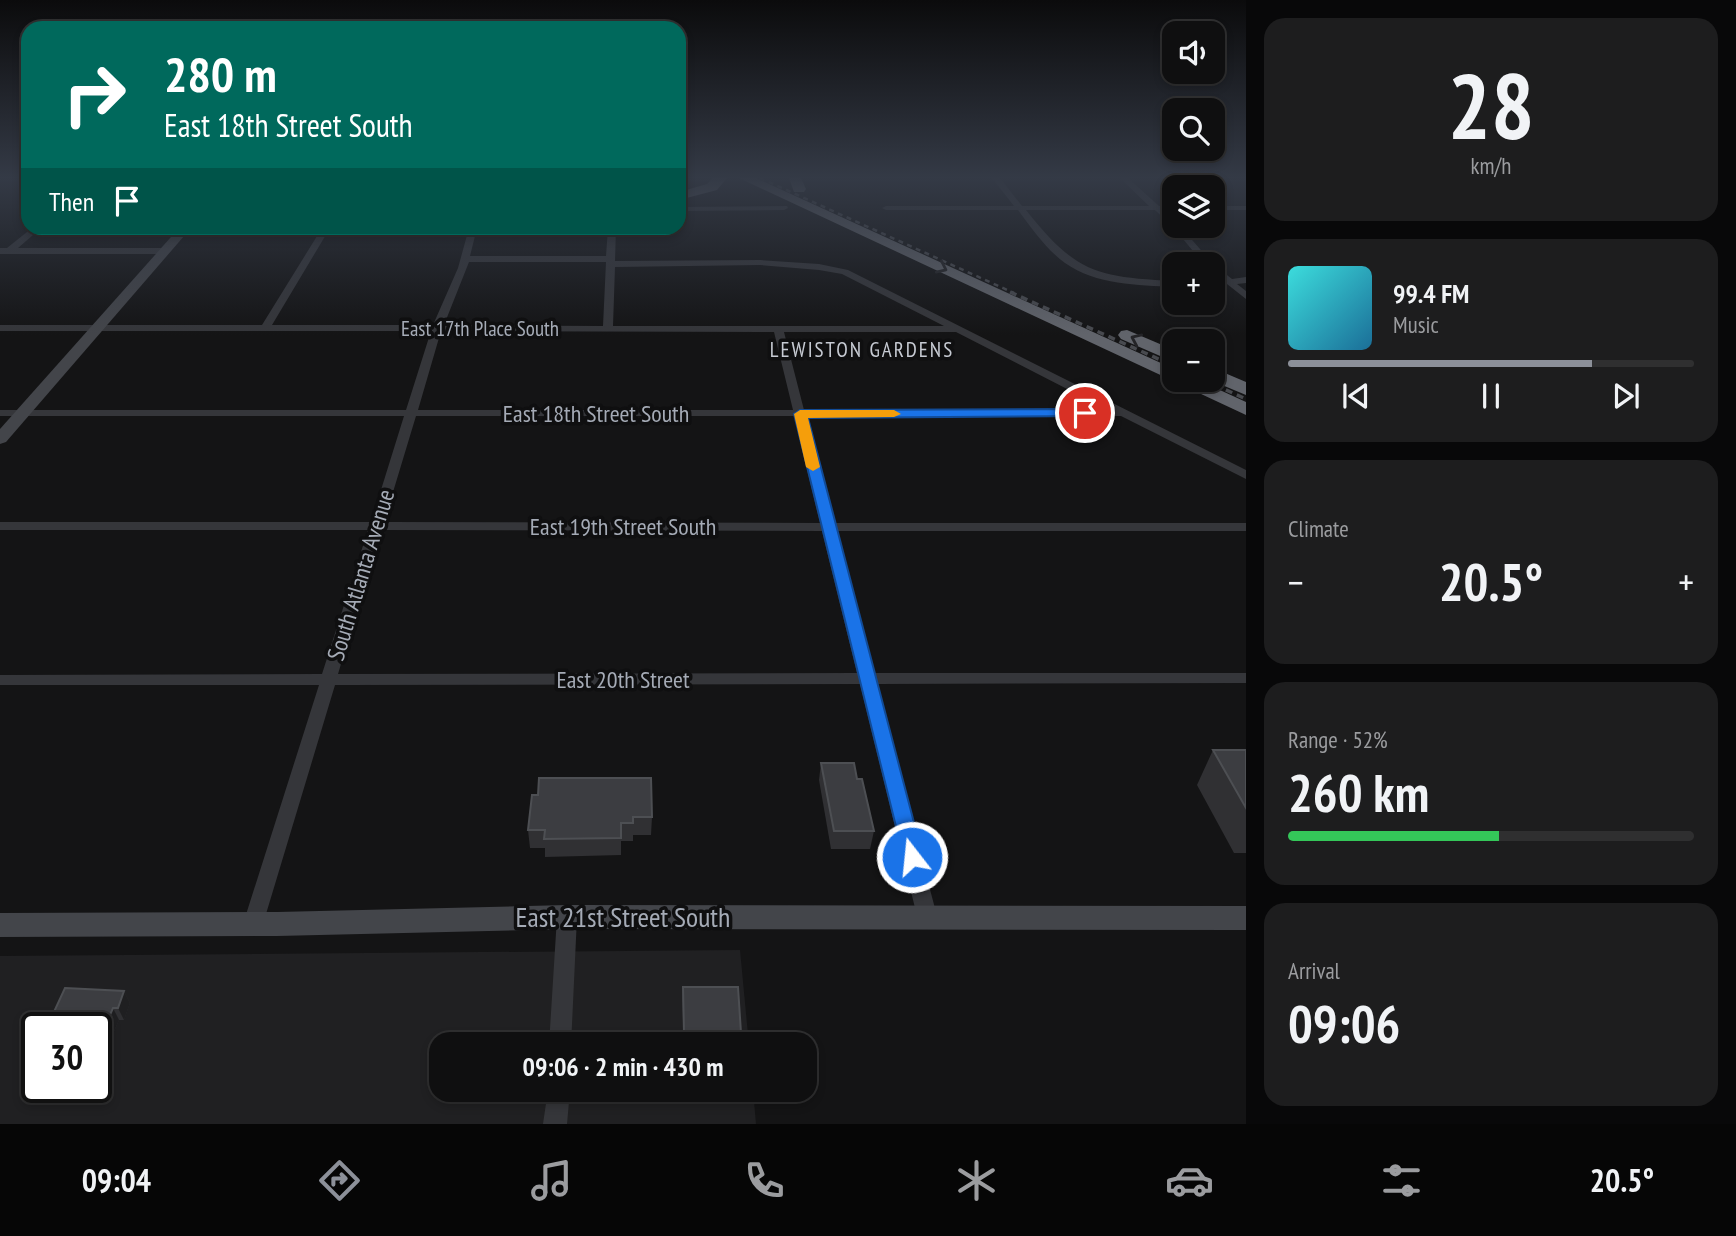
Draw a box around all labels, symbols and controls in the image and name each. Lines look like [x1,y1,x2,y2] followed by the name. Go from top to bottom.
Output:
[1162,21,1225,392] map controls
[1162,21,1225,84] button: sound
[164,42,277,106] text: 280 m
[1448,46,1535,164] text: 28
[49,49,140,140] icon: right
[1162,98,1225,161] button: search
[164,104,413,146] text: East 18th Street South
[1471,151,1511,180] text: km/h
[1162,175,1225,238] button: layers
[108,182,146,220] icon: arrive
[49,185,94,218] text: Then
[1162,252,1225,315] button: +
[935,260,947,274] one-way arrow
[1393,277,1469,310] text: 99.4 FM
[1393,310,1439,339] text: Music
[401,315,559,342] street label: East 17th Place South
[1162,329,1225,392] button: −
[1131,334,1143,348] one-way arrow
[770,336,954,363] district label: LEWISTON GARDENS
[1337,377,1375,415] icon: previous
[1472,377,1510,415] icon: pause
[1607,377,1645,415] icon: next
[1055,383,1115,443] pin
[1066,394,1104,432] icon: arrive
[503,398,689,429] street label: East 18th Street South
[320,486,401,664] street label: South Atlanta Avenue
[530,511,716,542] street label: East 19th Street South
[1288,514,1349,543] text: Climate
[1439,548,1543,615] text: 20.5°
[1288,557,1304,606] text: −
[1678,557,1694,606] text: +
[556,664,690,695] street label: East 20th Street
[1288,725,1388,754] text: Range · 52%
[1288,759,1429,826] text: 260 km
[875,820,949,894] position arrow
[516,898,730,935] street label: East 21st Street South
[1288,956,1340,985] text: Arrival
[1288,990,1400,1057] text: 09:06
[21,1012,112,1103] speed limit sign: 30
[523,1050,723,1083] text: 09:06 · 2 min · 430 m
[315,1156,364,1205] icon: directions
[527,1156,576,1205] icon: music
[740,1156,789,1205] icon: phone
[952,1156,1001,1205] icon: climate
[1165,1156,1214,1205] icon: car
[1377,1156,1426,1205] icon: filters
[82,1159,151,1201] text: 09:04
[1590,1159,1654,1201] text: 20.5°

